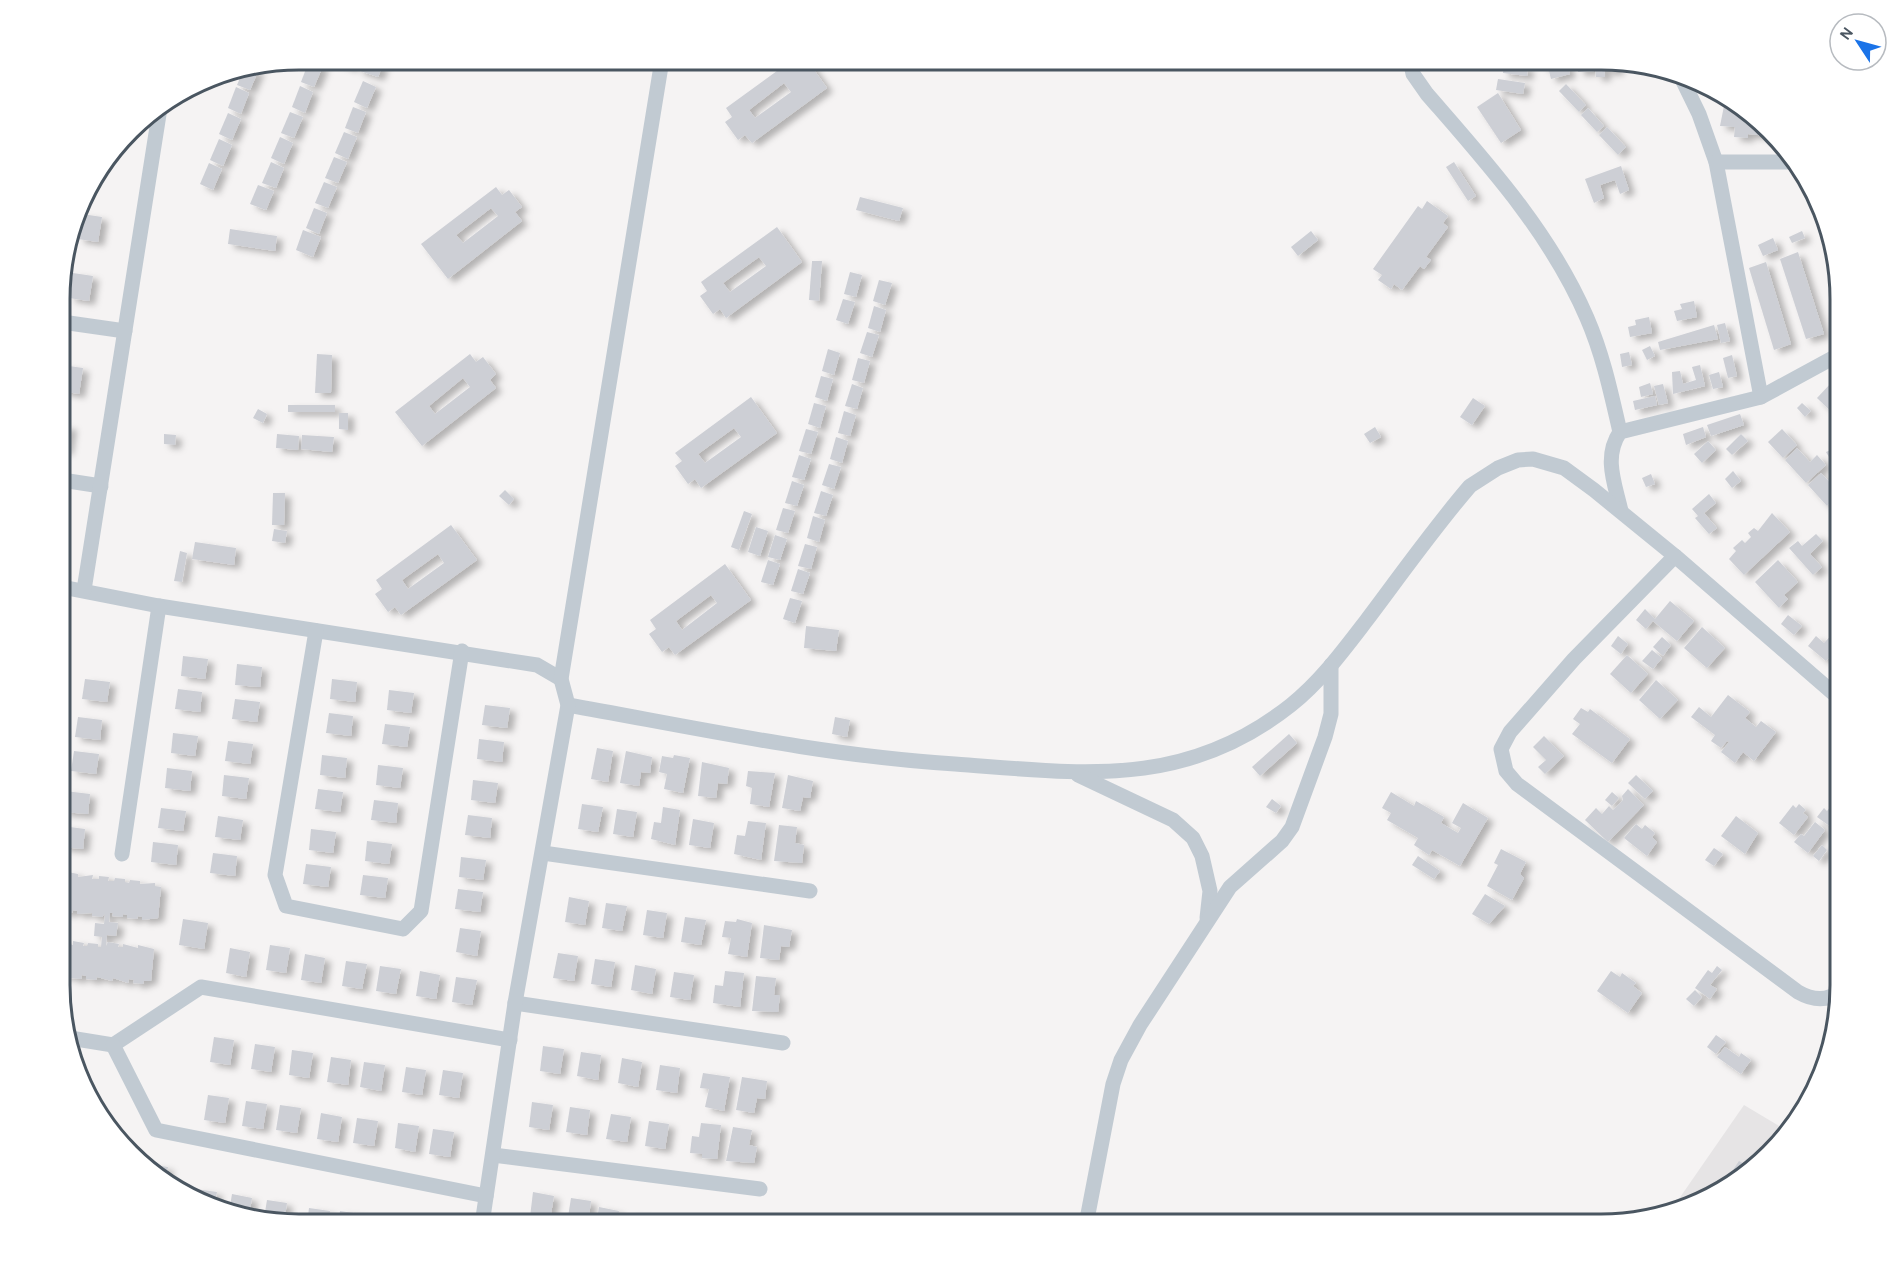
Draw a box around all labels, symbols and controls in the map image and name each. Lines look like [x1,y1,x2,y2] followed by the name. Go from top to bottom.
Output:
[1828,12,1888,72] north arrow
[1835,23,1857,44] text: N

